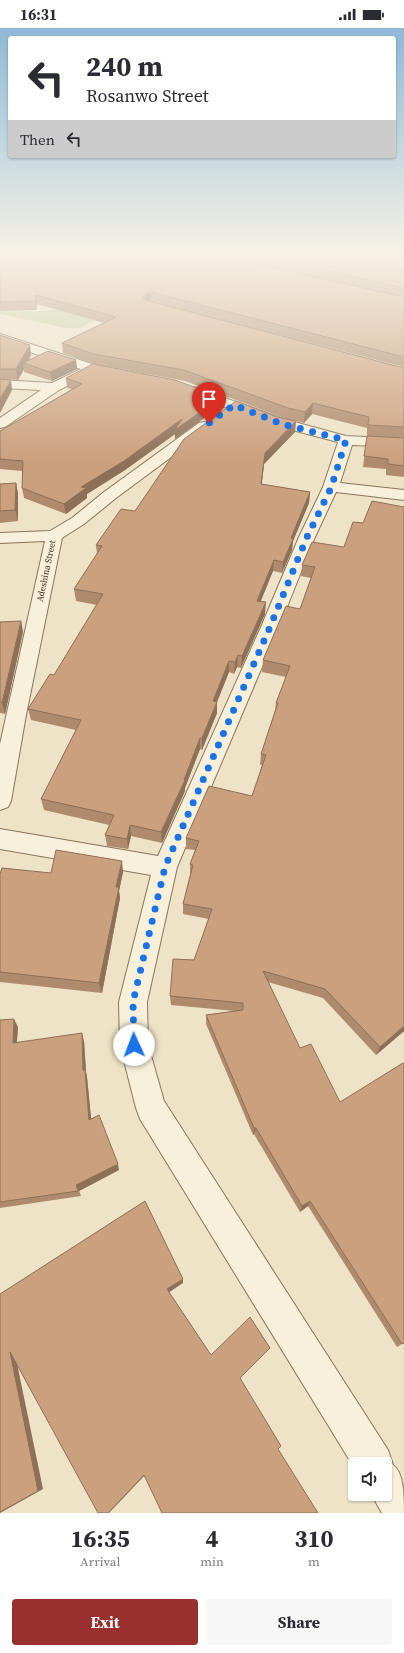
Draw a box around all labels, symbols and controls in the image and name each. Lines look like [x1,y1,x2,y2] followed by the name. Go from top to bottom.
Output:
[20,4,57,25] text: 16:31
[86,47,163,85] text: 240 m
[20,52,72,104] icon: left
[86,83,209,108] text: Rosanwo Street
[63,128,85,150] icon: left
[20,129,55,150] text: Then
[192,382,226,423] pin
[198,388,220,410] icon: arrive
[34,539,58,603] street label: Adeshina Street
[113,1024,155,1066] position arrow
[348,1457,392,1501] map controls
[348,1457,392,1501] button: sound
[71,1522,130,1555] text: 16:35
[206,1522,219,1555] text: 4
[294,1522,333,1555] text: 310
[80,1553,120,1570] text: Arrival
[200,1553,224,1570] text: min
[308,1553,320,1570] text: m
[12,1599,198,1645] button: Exit
[206,1599,392,1645] button: Share

